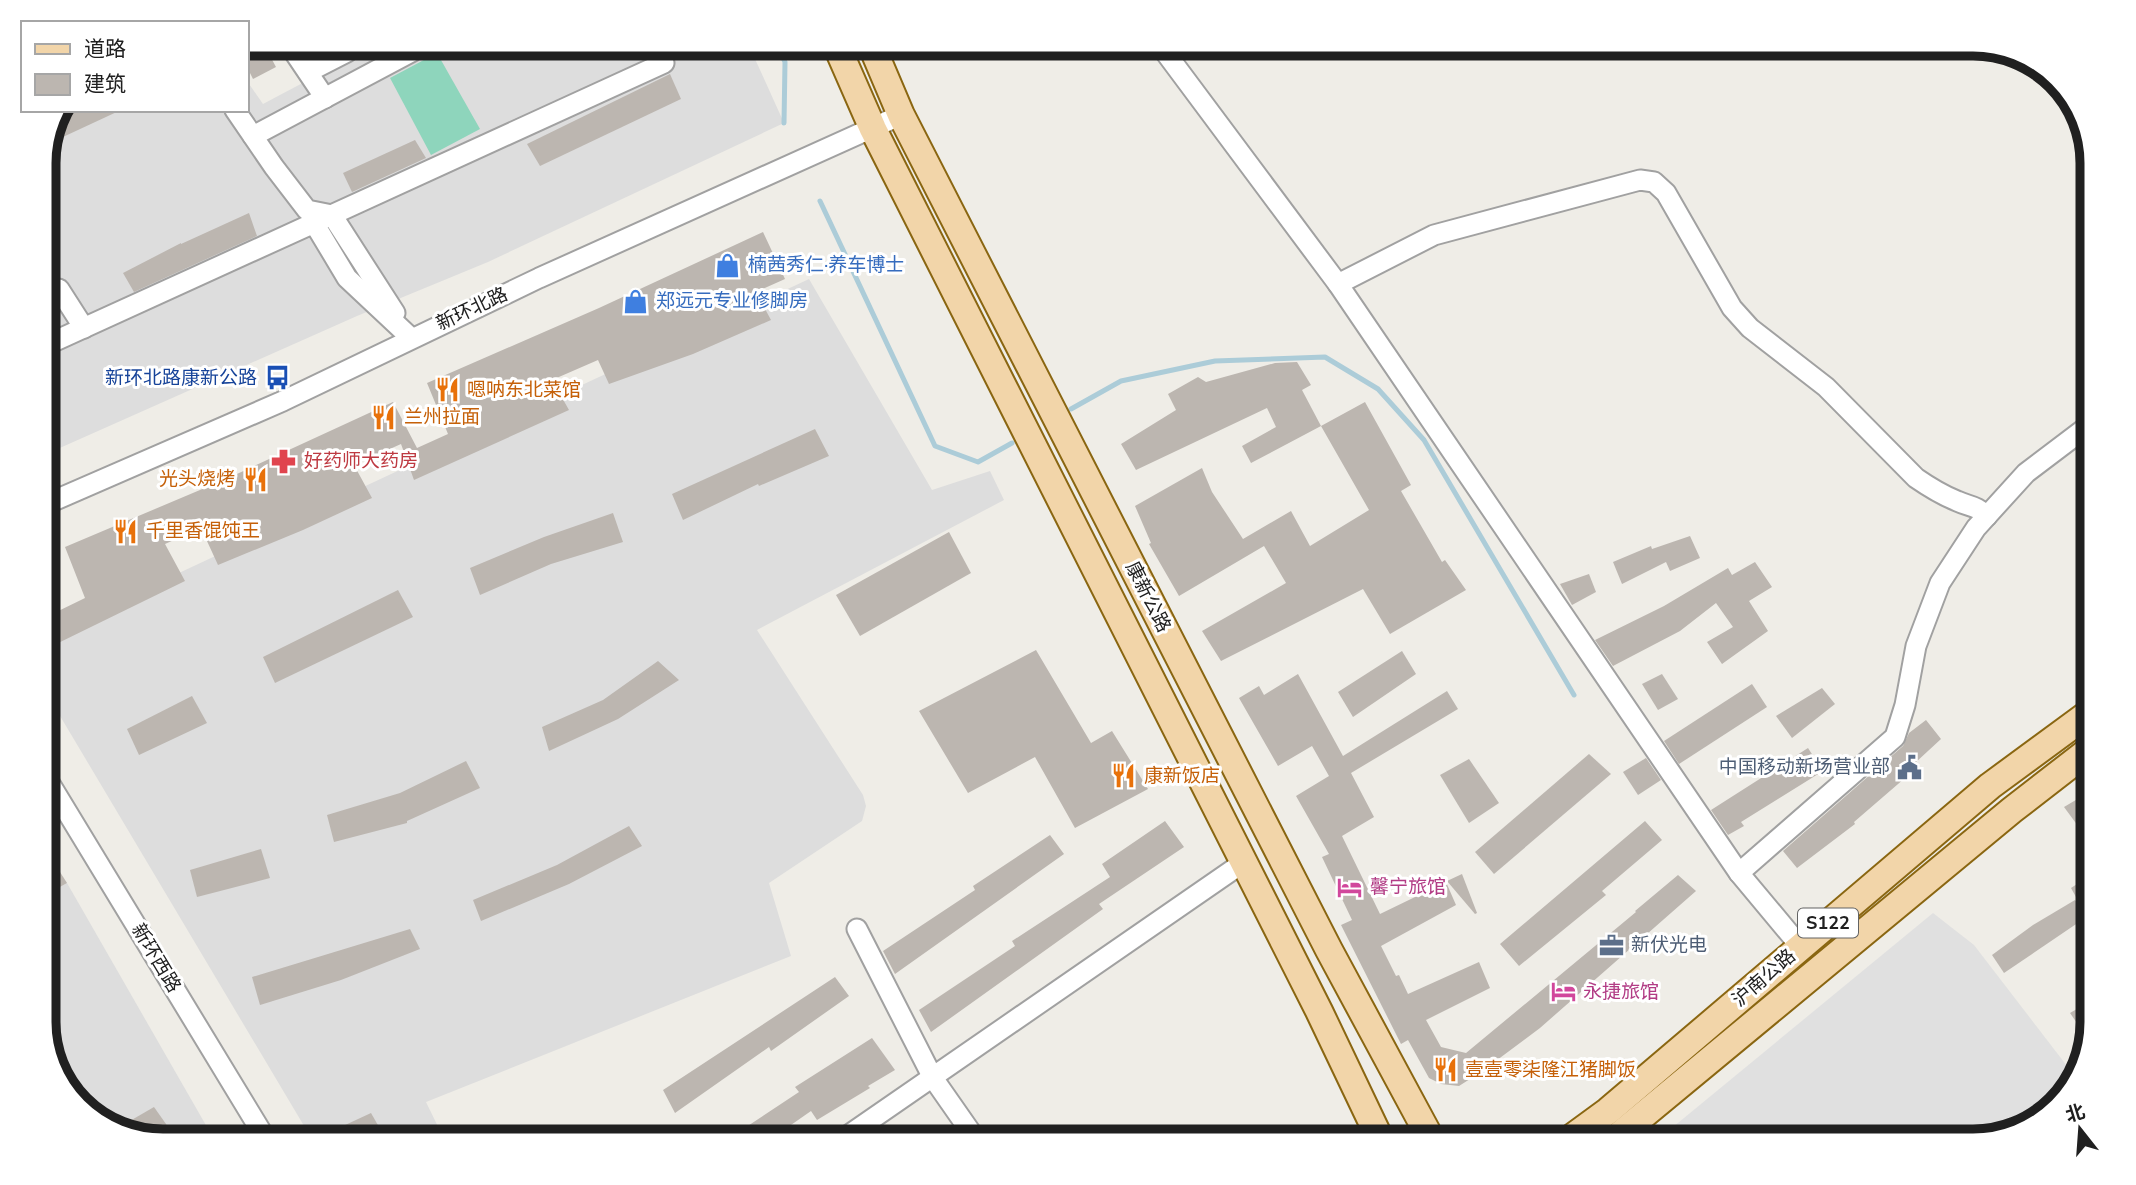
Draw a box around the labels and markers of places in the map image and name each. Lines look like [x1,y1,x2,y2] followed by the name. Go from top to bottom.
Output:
[714,251,742,279] shop icon: 楠茜秀仁·养车博士
[748,252,904,278] place label: 楠茜秀仁·养车博士
[622,287,650,315] shop icon: 郑远元专业修脚房
[656,288,808,314] place label: 郑远元专业修脚房
[263,364,291,392] bus stop icon: 新环北路康新公路
[105,365,257,391] place label: 新环北路康新公路
[433,376,461,404] restaurant icon: 嗯呐东北菜馆
[467,377,581,403] place label: 嗯呐东北菜馆
[370,403,398,431] restaurant icon: 兰州拉面
[404,404,480,430] place label: 兰州拉面
[270,447,298,475] pharmacy icon: 好药师大药房
[304,448,418,474] place label: 好药师大药房
[241,465,269,493] restaurant icon: 光头烧烤
[159,466,235,492] place label: 光头烧烤
[112,517,140,545] restaurant icon: 千里香馄饨王
[146,518,260,544] place label: 千里香馄饨王
[1896,753,1924,781] public building icon: 中国移动新场营业部
[1719,754,1890,780] place label: 中国移动新场营业部
[1110,762,1138,790] restaurant icon: 康新饭店
[1144,763,1220,789] place label: 康新饭店
[1336,873,1364,901] hotel icon: 馨宁旅馆
[1370,874,1446,900] place label: 馨宁旅馆
[1597,931,1625,959] office icon: 新伏光电
[1631,932,1707,958] place label: 新伏光电
[1549,978,1577,1006] hotel icon: 永捷旅馆
[1583,979,1659,1005] place label: 永捷旅馆
[1431,1056,1459,1084] restaurant icon: 壹壹零柒隆江猪脚饭
[1465,1057,1636,1083] place label: 壹壹零柒隆江猪脚饭

